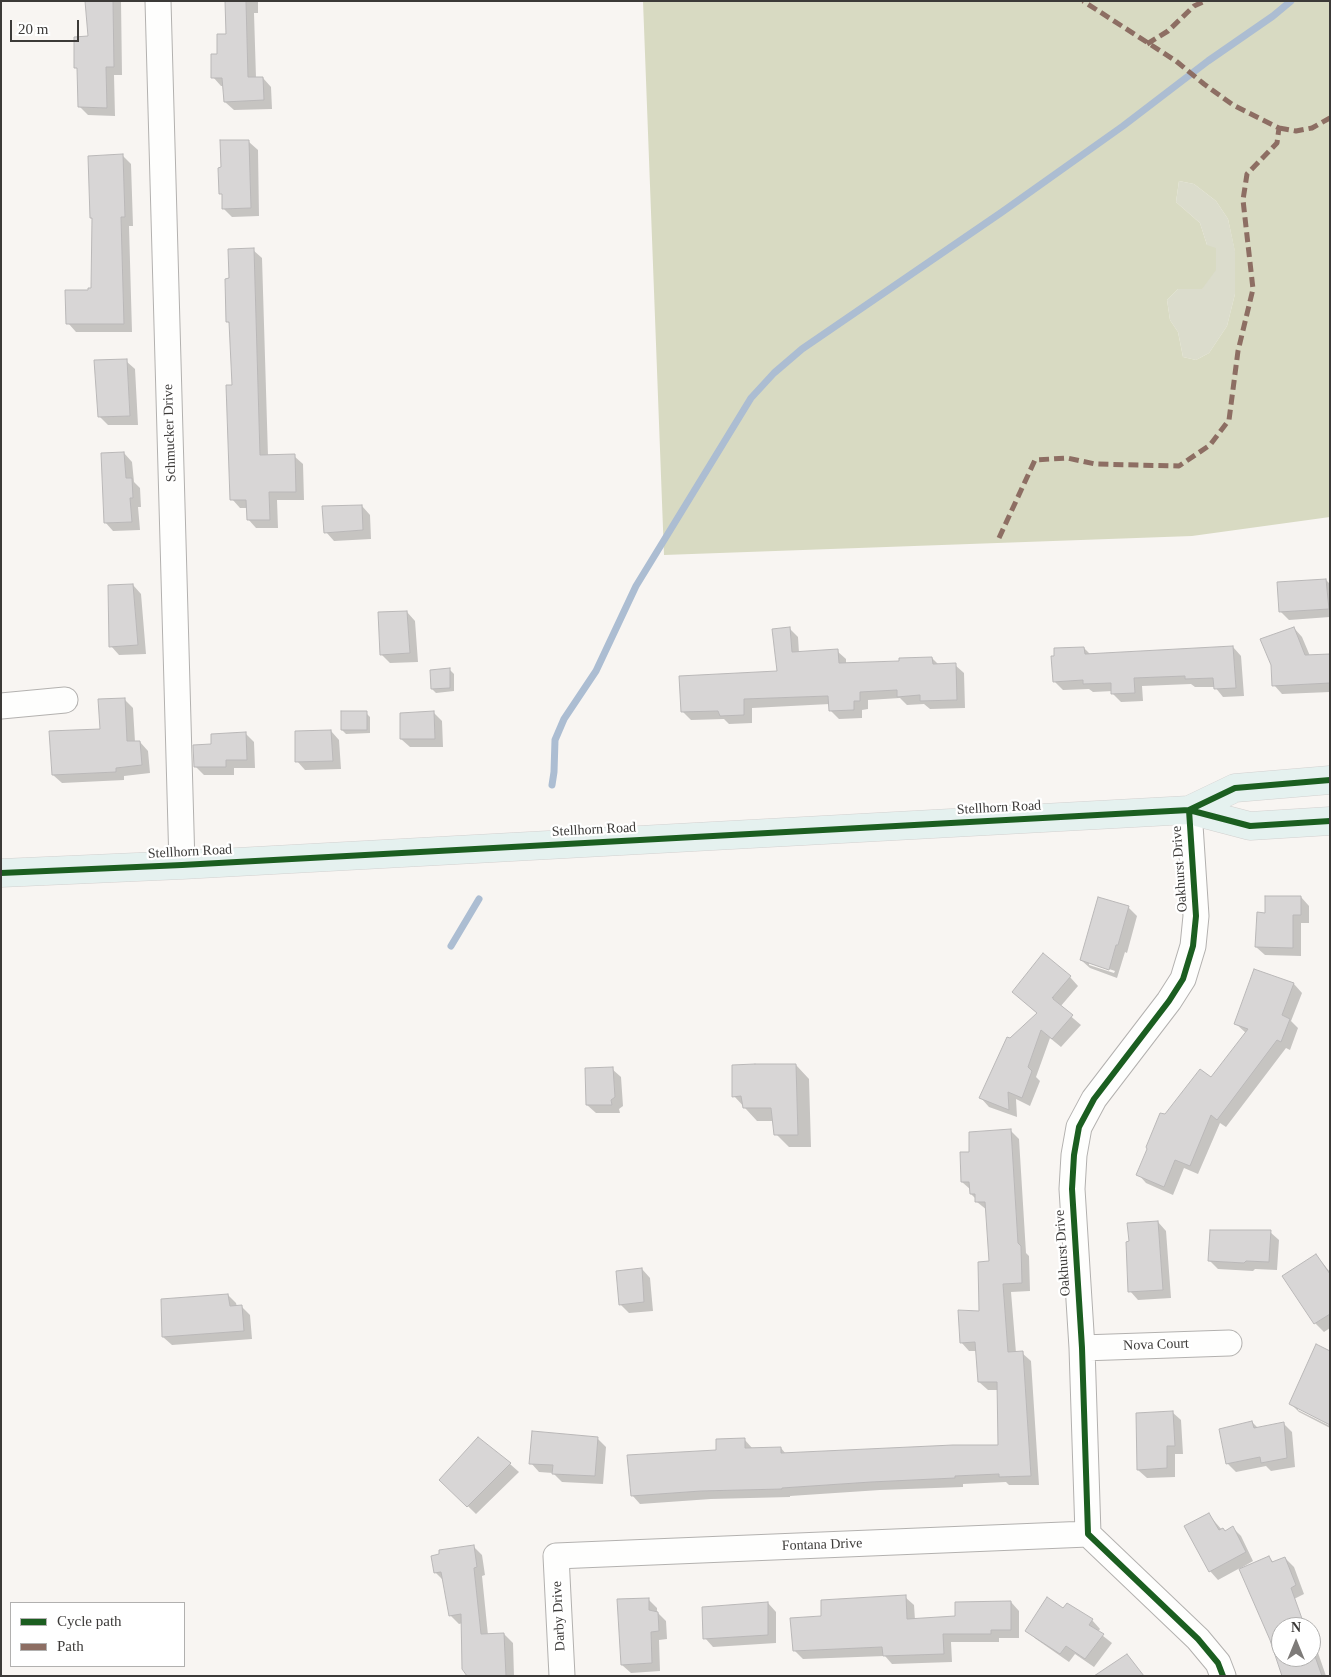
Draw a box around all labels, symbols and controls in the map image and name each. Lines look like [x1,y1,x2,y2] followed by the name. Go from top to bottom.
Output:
[12,10,81,42] scale bar
[18,21,48,37] text: 20 m
[160,384,180,482] street label: Schmucker Drive
[956,797,1042,819] street label: Stellhorn Road
[551,819,637,841] street label: Stellhorn Road
[1169,825,1191,913] street label: Oakhurst Drive
[147,841,233,863] street label: Stellhorn Road
[1052,1209,1074,1297] street label: Oakhurst Drive
[1123,1335,1189,1355] street label: Nova Court
[781,1535,863,1555] street label: Fontana Drive
[549,1580,569,1652] street label: Darby Drive
[10,1602,185,1667] legend
[57,1613,122,1629] text: Cycle path
[1271,1617,1321,1667] north arrow
[1291,1620,1301,1635] text: N
[57,1638,84,1654] text: Path

